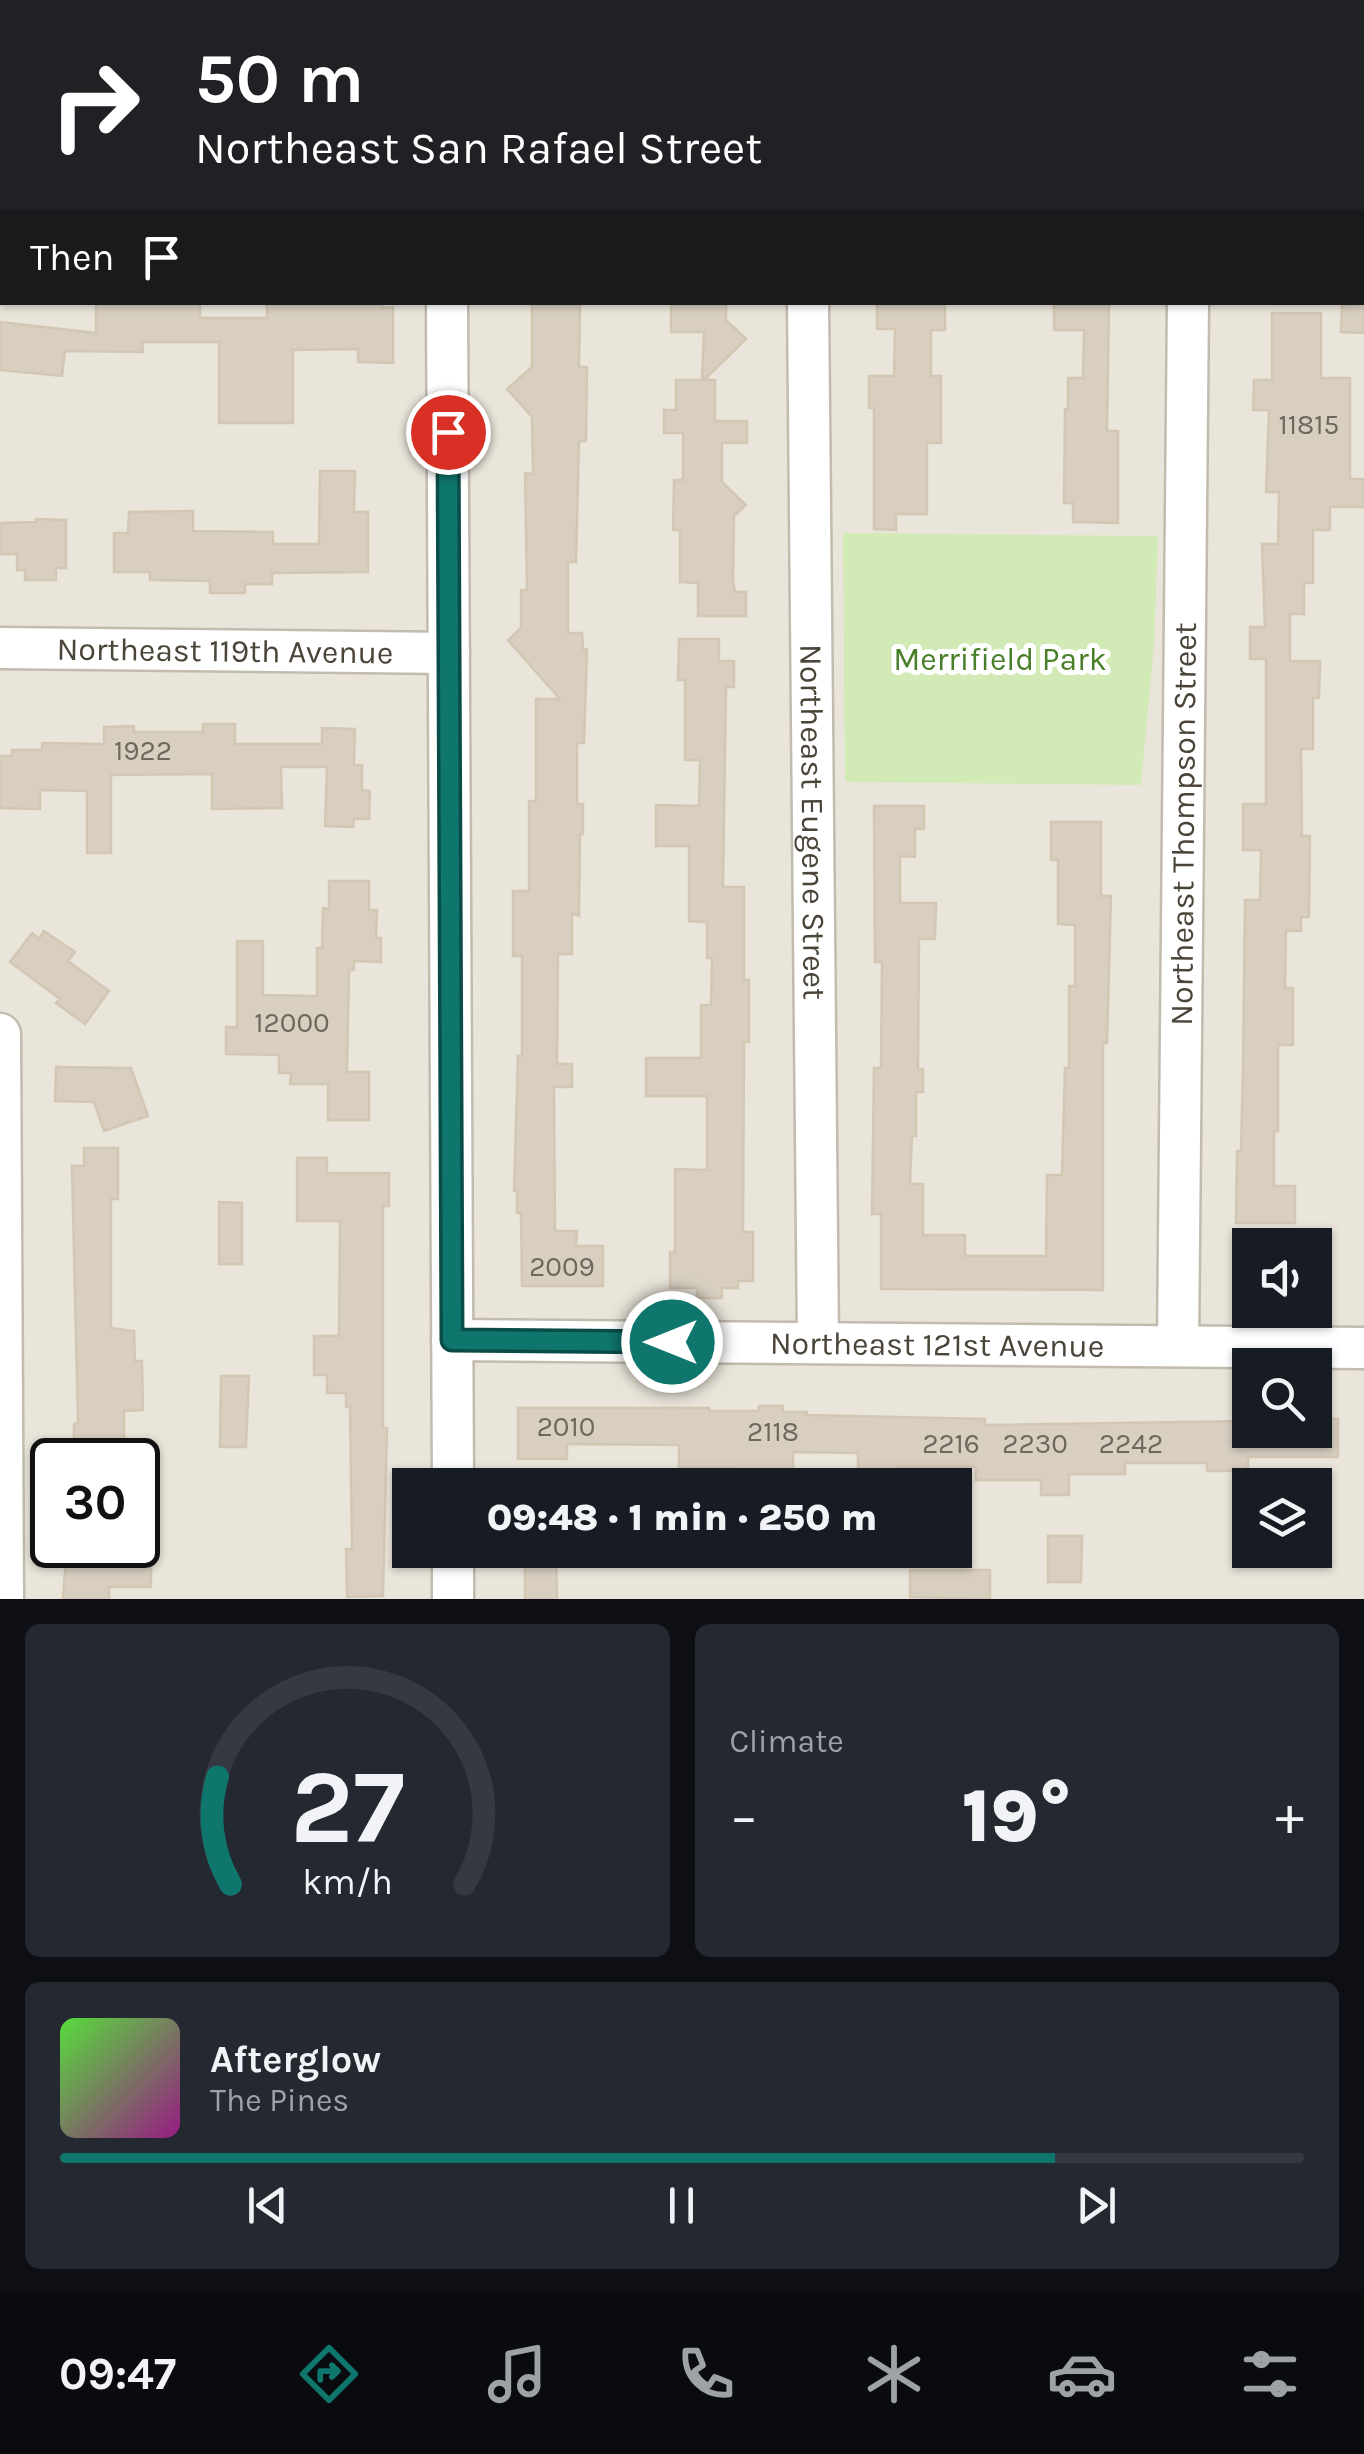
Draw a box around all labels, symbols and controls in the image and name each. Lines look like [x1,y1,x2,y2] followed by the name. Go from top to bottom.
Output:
[195,38,364,120] text: 50 m
[30,40,160,170] icon: right
[195,122,762,174] text: Northeast San Rafael Street
[134,230,189,285] icon: arrive
[30,235,114,280] text: Then
[406,390,491,475] pin
[421,405,476,460] icon: arrive
[1279,408,1339,441] house number: 11815
[1163,622,1204,1026] street label: Northeast Thompson Street
[56,631,394,671] street label: Northeast 119th Avenue
[893,641,1107,678] park label: Merrifield Park
[792,644,833,1000] street label: Northeast Eugene Street
[114,734,172,767] house number: 1922
[254,1006,330,1039] house number: 12000
[1232,1228,1332,1568] map controls
[1232,1228,1332,1328] button: sound
[529,1250,595,1283] house number: 2009
[620,1290,724,1394] position arrow
[770,1325,1104,1365] street label: Northeast 121st Avenue
[1232,1348,1332,1448] button: search
[537,1410,595,1443] house number: 2010
[747,1415,799,1448] house number: 2118
[922,1427,980,1460] house number: 2216
[1002,1427,1068,1460] house number: 2230
[1099,1427,1163,1460] house number: 2242
[30,1438,160,1568] speed limit sign: 30
[1232,1468,1332,1568] button: layers
[487,1495,877,1540] text: 09:48 · 1 min · 250 m
[730,1723,844,1760] text: Climate
[290,1747,405,1868] text: 27
[962,1772,1072,1860] text: 19°
[730,1784,758,1848] text: −
[1275,1784,1304,1848] text: +
[302,1861,393,1903] text: km/h
[210,2037,381,2082] text: Afterglow
[210,2082,349,2119] text: The Pines
[240,2178,295,2233] icon: previous
[654,2178,709,2233] icon: pause
[1069,2178,1124,2233] icon: next
[294,2339,364,2409] icon: directions
[482,2339,552,2409] icon: music
[671,2339,741,2409] icon: phone
[859,2339,929,2409] icon: climate
[1047,2339,1117,2409] icon: car
[1235,2339,1305,2409] icon: filters
[59,2348,176,2400] text: 09:47

